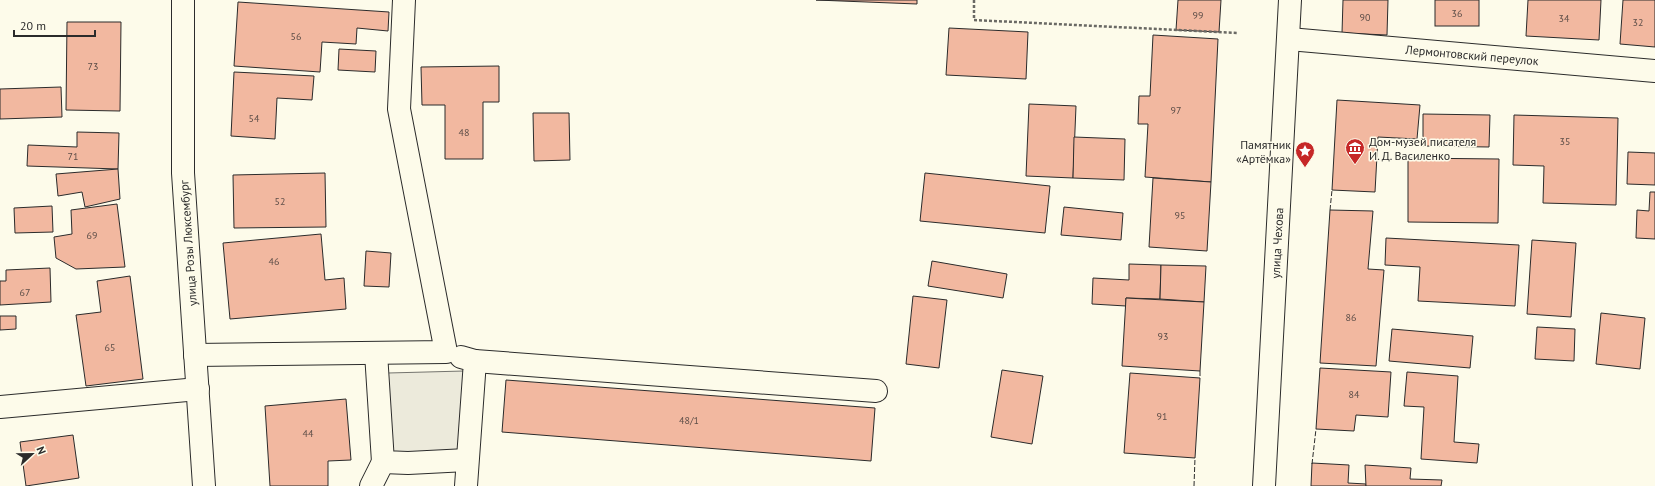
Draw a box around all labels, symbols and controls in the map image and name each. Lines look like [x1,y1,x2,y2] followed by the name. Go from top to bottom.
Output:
[1452,7,1462,20] house number: 36
[1193,9,1203,22] house number: 99
[1360,11,1371,24] house number: 90
[14,12,95,38] scale bar
[1559,12,1570,25] house number: 34
[1633,16,1643,29] house number: 32
[20,18,46,33] text: 20 m
[291,30,301,43] house number: 56
[1404,42,1540,68] street label: Лермонтовский переулок
[88,60,98,73] house number: 73
[1171,104,1181,117] house number: 97
[249,112,260,125] house number: 54
[459,126,469,139] house number: 48
[1369,134,1476,163] place label: Дом-музей писателя И. Д. Василенко
[1560,135,1570,148] house number: 35
[1236,137,1291,166] place label: Памятник «Артёмка»
[1344,137,1366,165] museum icon: Дом-музей писателя И. Д. Василенко
[1294,140,1316,168] place icon: Памятник «Артёмка»
[68,150,78,163] house number: 71
[176,179,200,306] street label: улица Розы Люксембург
[275,195,285,208] house number: 52
[1268,207,1286,279] street label: улица Чехова
[1175,209,1185,222] house number: 95
[87,229,97,242] house number: 69
[269,255,279,268] house number: 46
[20,286,30,299] house number: 67
[1346,311,1356,324] house number: 86
[1158,330,1168,343] house number: 93
[105,341,115,354] house number: 65
[1349,388,1360,401] house number: 84
[1157,410,1167,423] house number: 91
[679,414,699,427] house number: 48/1
[303,427,314,440] house number: 44
[12,434,52,474] north arrow
[33,444,49,456] text: N

